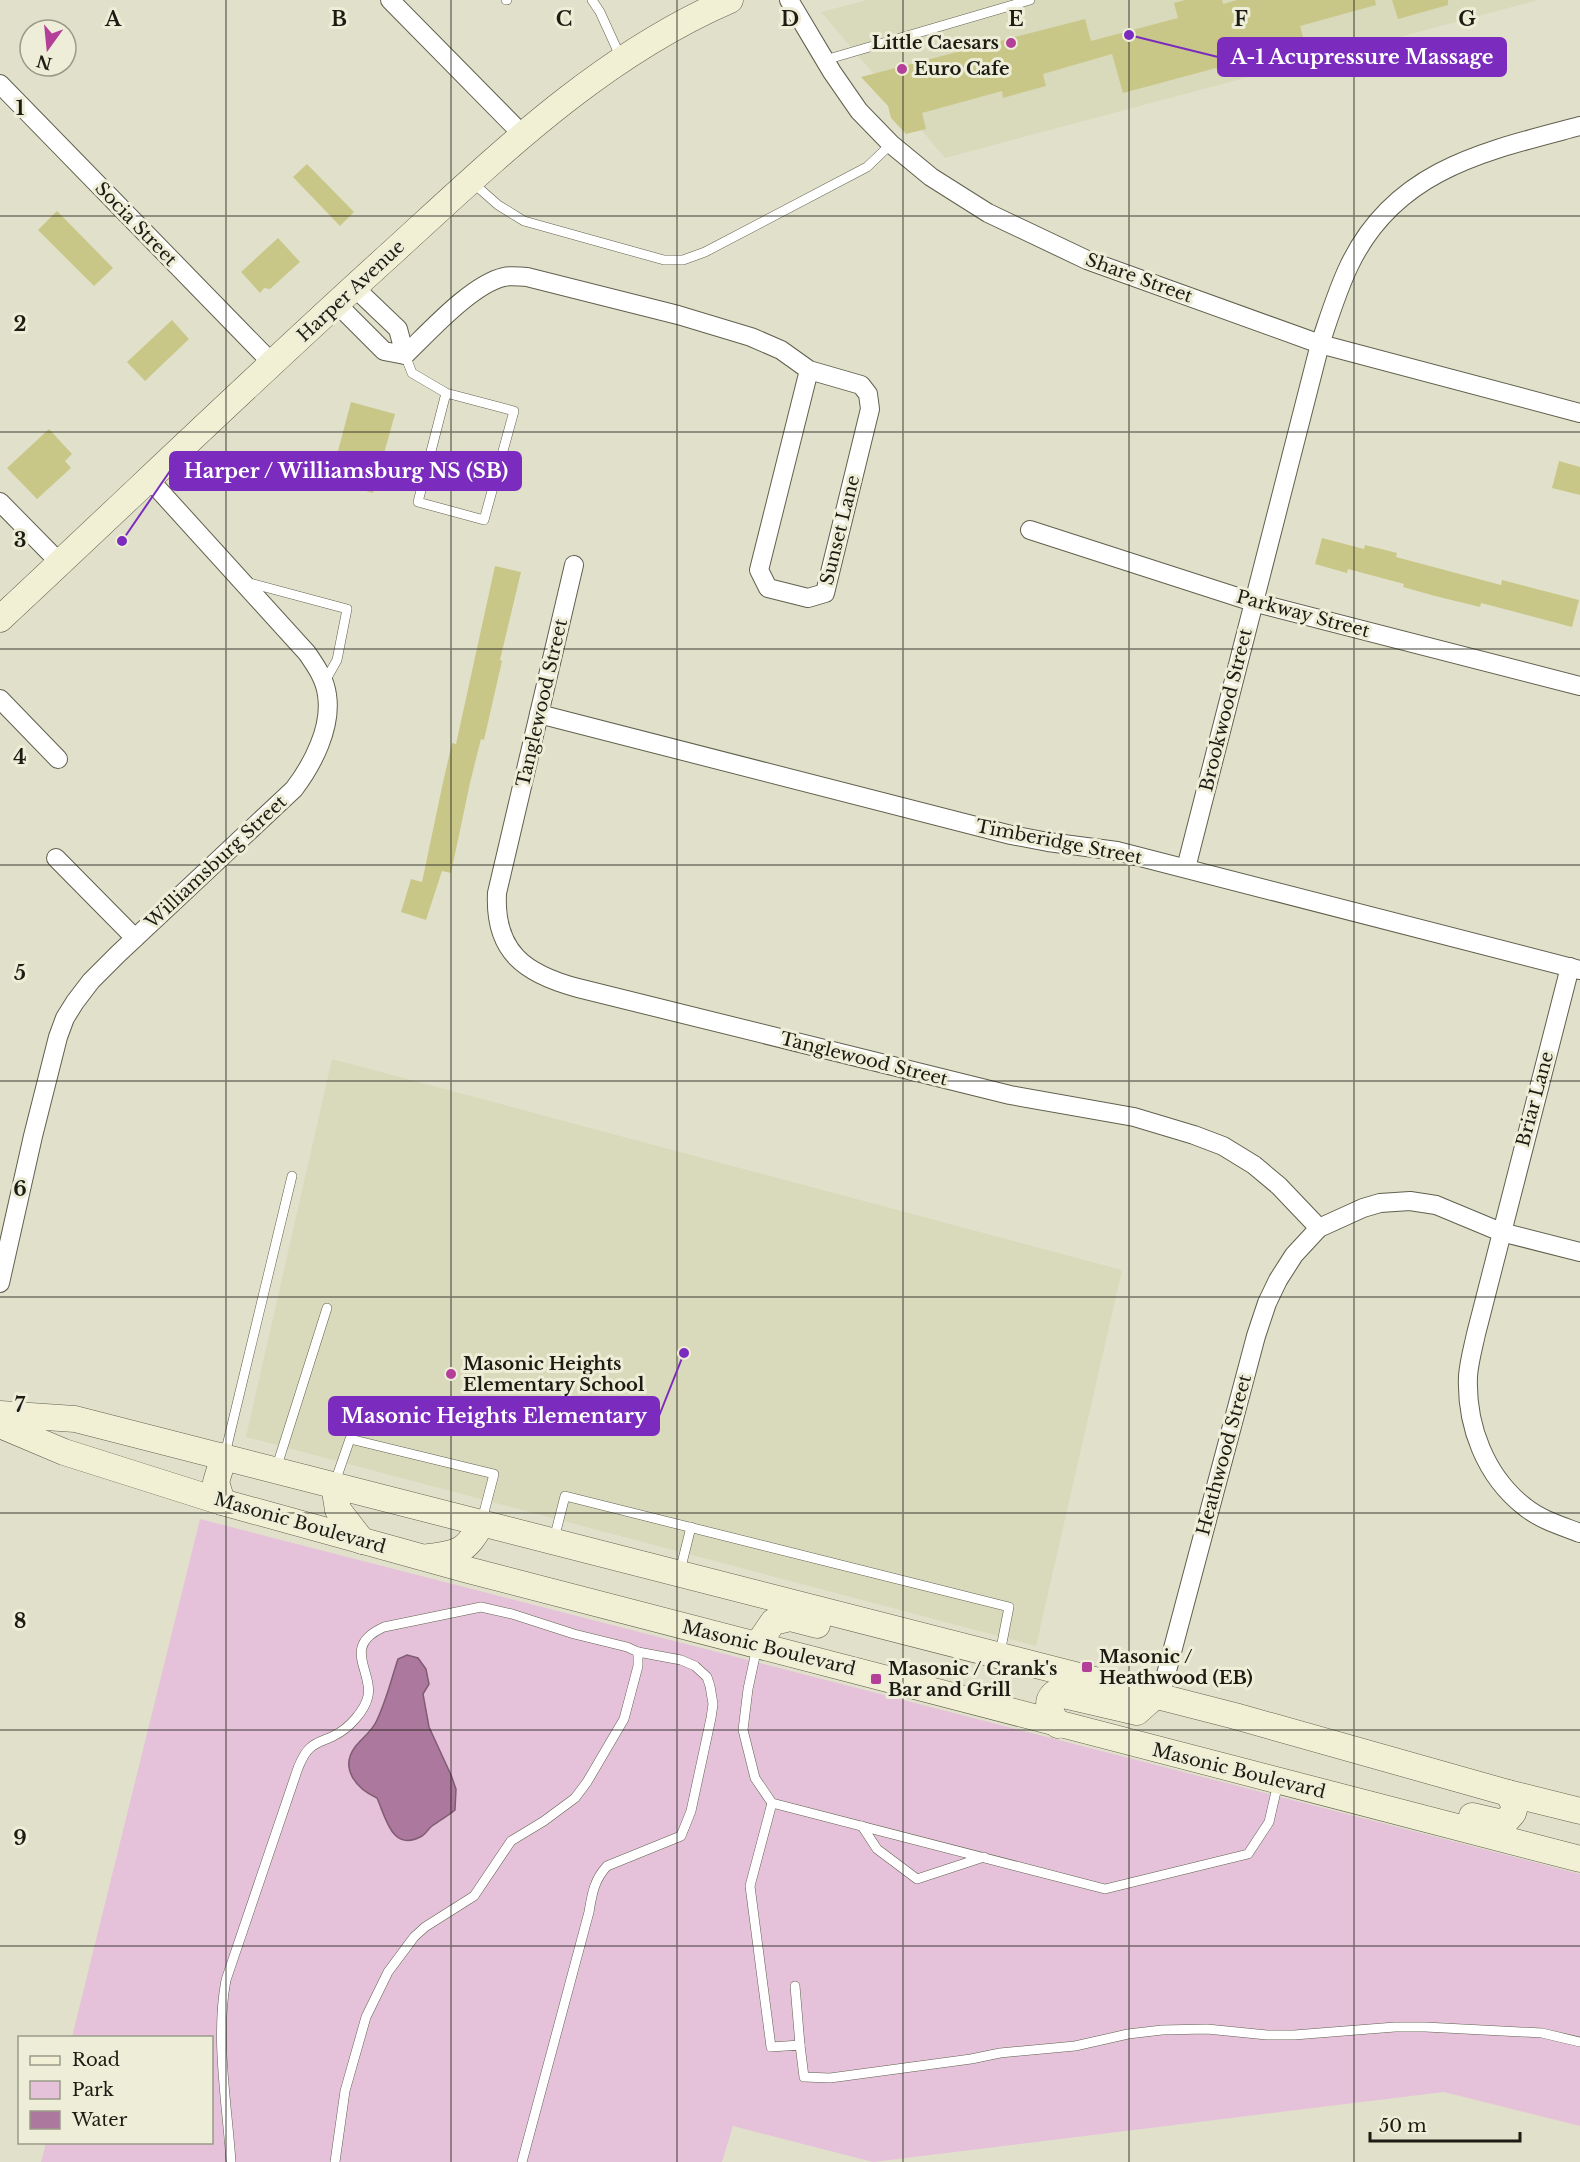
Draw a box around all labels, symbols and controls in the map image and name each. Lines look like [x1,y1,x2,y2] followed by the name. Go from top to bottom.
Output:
[104,7,122,31] text: A
[331,7,347,31] text: B
[556,7,572,31] text: C
[781,7,799,31] text: D
[1008,7,1024,31] text: E
[1234,7,1248,31] text: F
[1458,7,1476,31] text: G
[18,18,78,78] north arrow
[872,32,999,54] place label: Little Caesars
[1004,36,1018,50] marker: Little Caesars
[1218,38,1506,76] callout: A-1 Acupressure Massage
[1230,45,1493,69] text: A-1 Acupressure Massage
[34,51,54,74] text: N
[914,58,1009,80] place label: Euro Cafe
[895,62,909,76] marker: Euro Cafe
[16,96,25,120] text: 1
[90,177,182,271] street label: Socia Street
[293,236,409,346] street label: Harper Avenue
[1083,249,1196,308] street label: Share Street
[13,312,27,336] text: 2
[170,452,521,490] callout: Harper / Williamsburg NS (SB)
[184,459,508,483] text: Harper / Williamsburg NS (SB)
[816,473,864,587] street label: Sunset Lane
[14,528,26,552] text: 3
[1234,586,1372,642] street label: Parkway Street
[512,617,572,789] street label: Tanglewood Street
[1195,626,1257,794] street label: Brookwood Street
[13,745,27,769] text: 4
[140,791,291,934] street label: Williamsburg Street
[974,815,1144,869] street label: Timberidge Street
[14,961,26,985] text: 5
[778,1028,950,1090] street label: Tanglewood Street
[1512,1049,1558,1149] street label: Briar Lane
[13,1177,27,1201] text: 6
[463,1353,645,1396] place label: Masonic Heights Elementary School
[444,1367,458,1381] marker: Masonic Heights Elementary School
[1192,1372,1256,1538] street label: Heathwood Street
[15,1393,26,1417] text: 7
[329,1397,659,1435] callout: Masonic Heights Elementary
[341,1404,648,1428] text: Masonic Heights Elementary
[212,1488,388,1558] street label: Masonic Boulevard
[14,1609,26,1633] text: 8
[680,1616,858,1680] street label: Masonic Boulevard
[1099,1646,1253,1689] place label: Masonic / Heathwood (EB)
[888,1658,1057,1701] place label: Masonic / Crank's Bar and Grill
[1080,1660,1094,1674] marker: Masonic / Heathwood (EB)
[869,1672,883,1686] marker: Masonic / Crank's Bar and Grill
[1150,1739,1328,1803] street label: Masonic Boulevard
[13,1826,27,1850] text: 9
[18,2036,213,2144] legend
[72,2049,120,2071] text: Road
[72,2079,114,2101] text: Park
[1370,2105,1520,2143] scale bar
[71,2109,128,2131] text: Water
[1379,2115,1427,2137] text: 50 m

